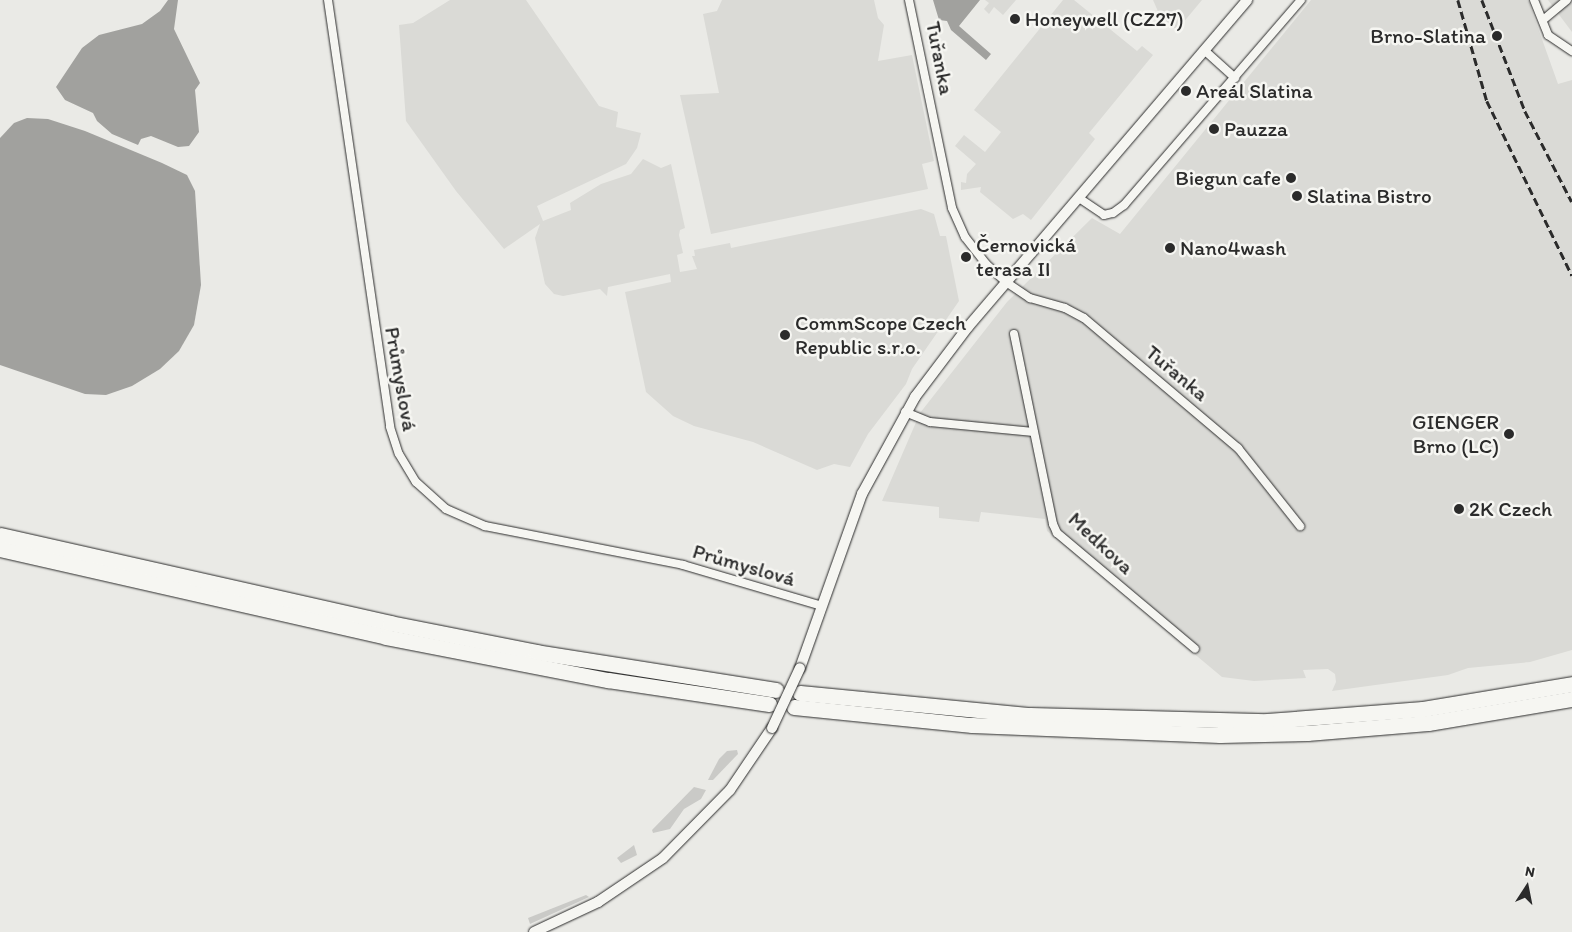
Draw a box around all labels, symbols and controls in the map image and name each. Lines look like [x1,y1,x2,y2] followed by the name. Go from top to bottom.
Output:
[1025,6,1184,32] place label: Honeywell (CZ27)
[1009,13,1021,25] marker: Honeywell (CZ27)
[921,19,959,97] street label: Tuřanka
[1370,23,1486,49] place label: Brno-Slatina
[1490,29,1504,43] marker: Brno-Slatina
[1196,78,1314,104] place label: Areál Slatina
[1180,85,1192,97] marker: Areál Slatina
[1224,116,1288,142] place label: Pauzza
[1208,123,1220,135] marker: Pauzza
[1175,165,1281,191] place label: Biegun cafe
[1285,172,1297,184] marker: Biegun cafe
[1307,183,1432,209] place label: Slatina Bistro
[1291,190,1303,202] marker: Slatina Bistro
[976,232,1076,282] place label: Černovická terasa II
[1180,235,1286,261] place label: Nano4wash
[1164,242,1176,254] marker: Nano4wash
[960,251,972,263] marker: Černovická terasa II
[795,310,966,360] place label: CommScope Czech Republic s.r.o.
[379,325,423,433] street label: Průmyslová
[779,329,791,341] marker: CommScope Czech Republic s.r.o.
[1141,340,1213,406] street label: Tuřanka
[1412,409,1499,459] place label: GIENGER Brno (LC)
[1503,428,1515,440] marker: GIENGER Brno (LC)
[1469,496,1552,522] place label: 2K Czech
[1453,503,1465,515] marker: 2K Czech
[1063,506,1139,580] street label: Medkova
[690,538,798,592] street label: Průmyslová
[1502,862,1552,912] north arrow
[1524,863,1536,881] text: N

